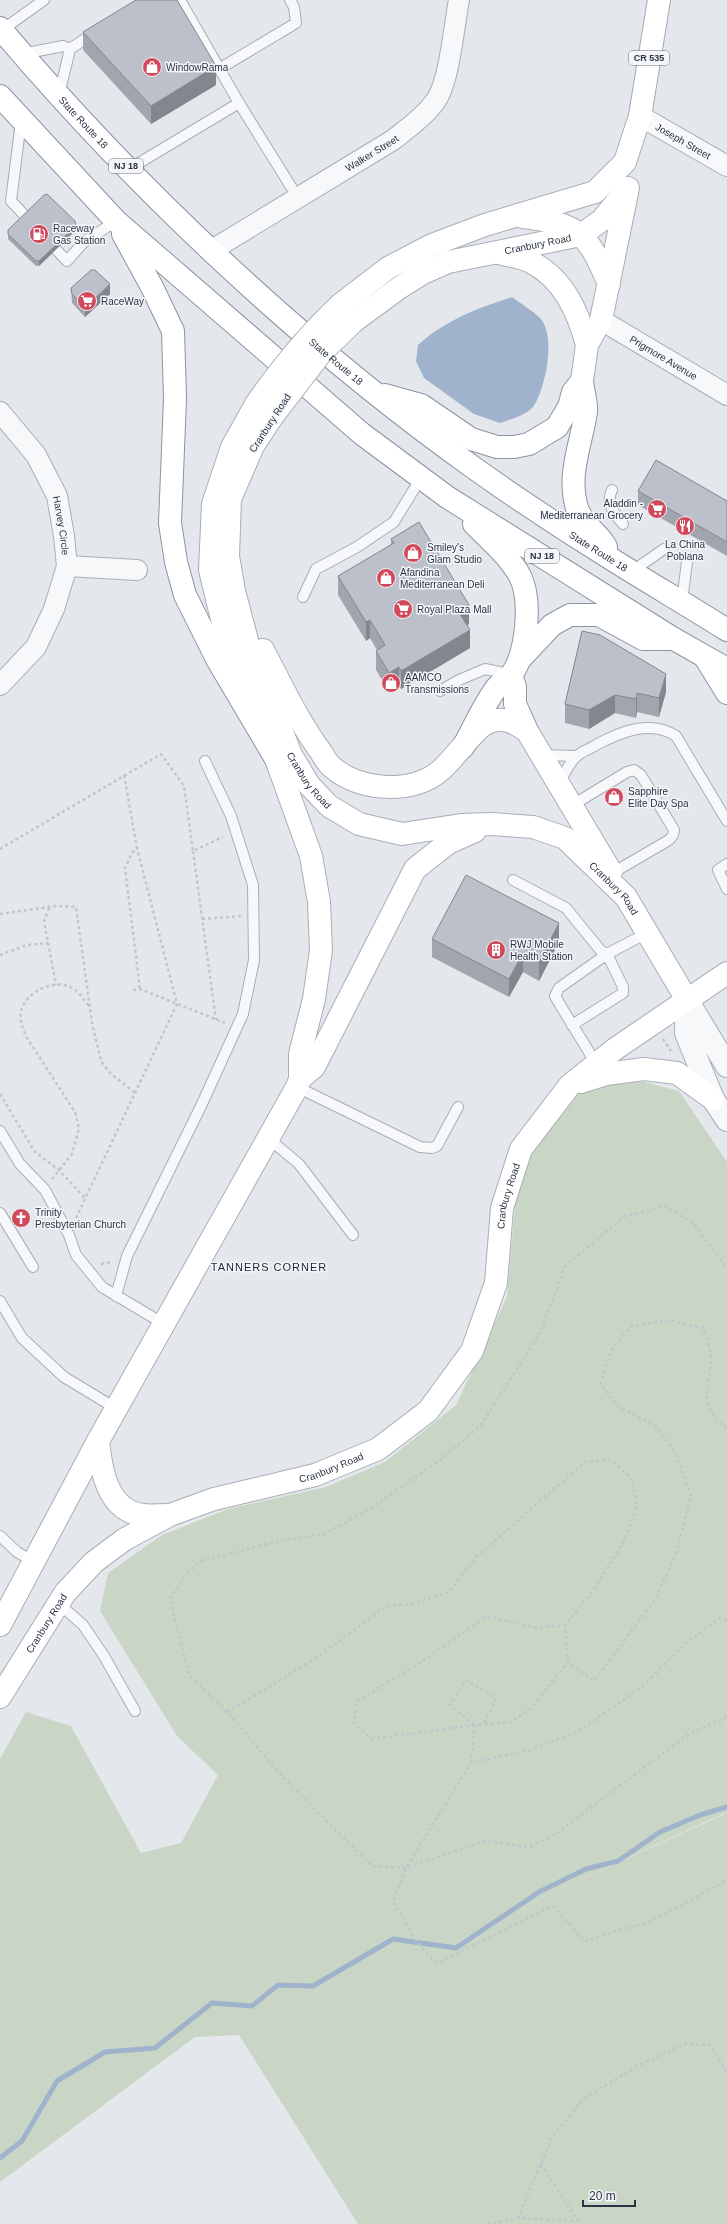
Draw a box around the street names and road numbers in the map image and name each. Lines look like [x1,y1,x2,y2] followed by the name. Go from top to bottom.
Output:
[629,51,669,65] road number: CR 535
[57,94,111,151] street label: State Route 18
[654,121,713,161] street label: Joseph Street
[343,132,401,173] street label: Walker Street
[109,159,143,173] road number: NJ 18
[503,232,572,256] street label: Cranbury Road
[628,333,700,382] street label: Prigmore Avenue
[307,336,366,387] street label: State Route 18
[247,392,293,454] street label: Cranbury Road
[52,495,71,556] street label: Harvey Circle
[567,529,630,574] street label: State Route 18
[525,549,559,563] road number: NJ 18
[285,750,334,811] street label: Cranbury Road
[587,859,641,917] street label: Cranbury Road
[495,1162,522,1229] street label: Cranbury Road
[298,1450,365,1484] street label: Cranbury Road
[23,1592,69,1655] street label: Cranbury Road

